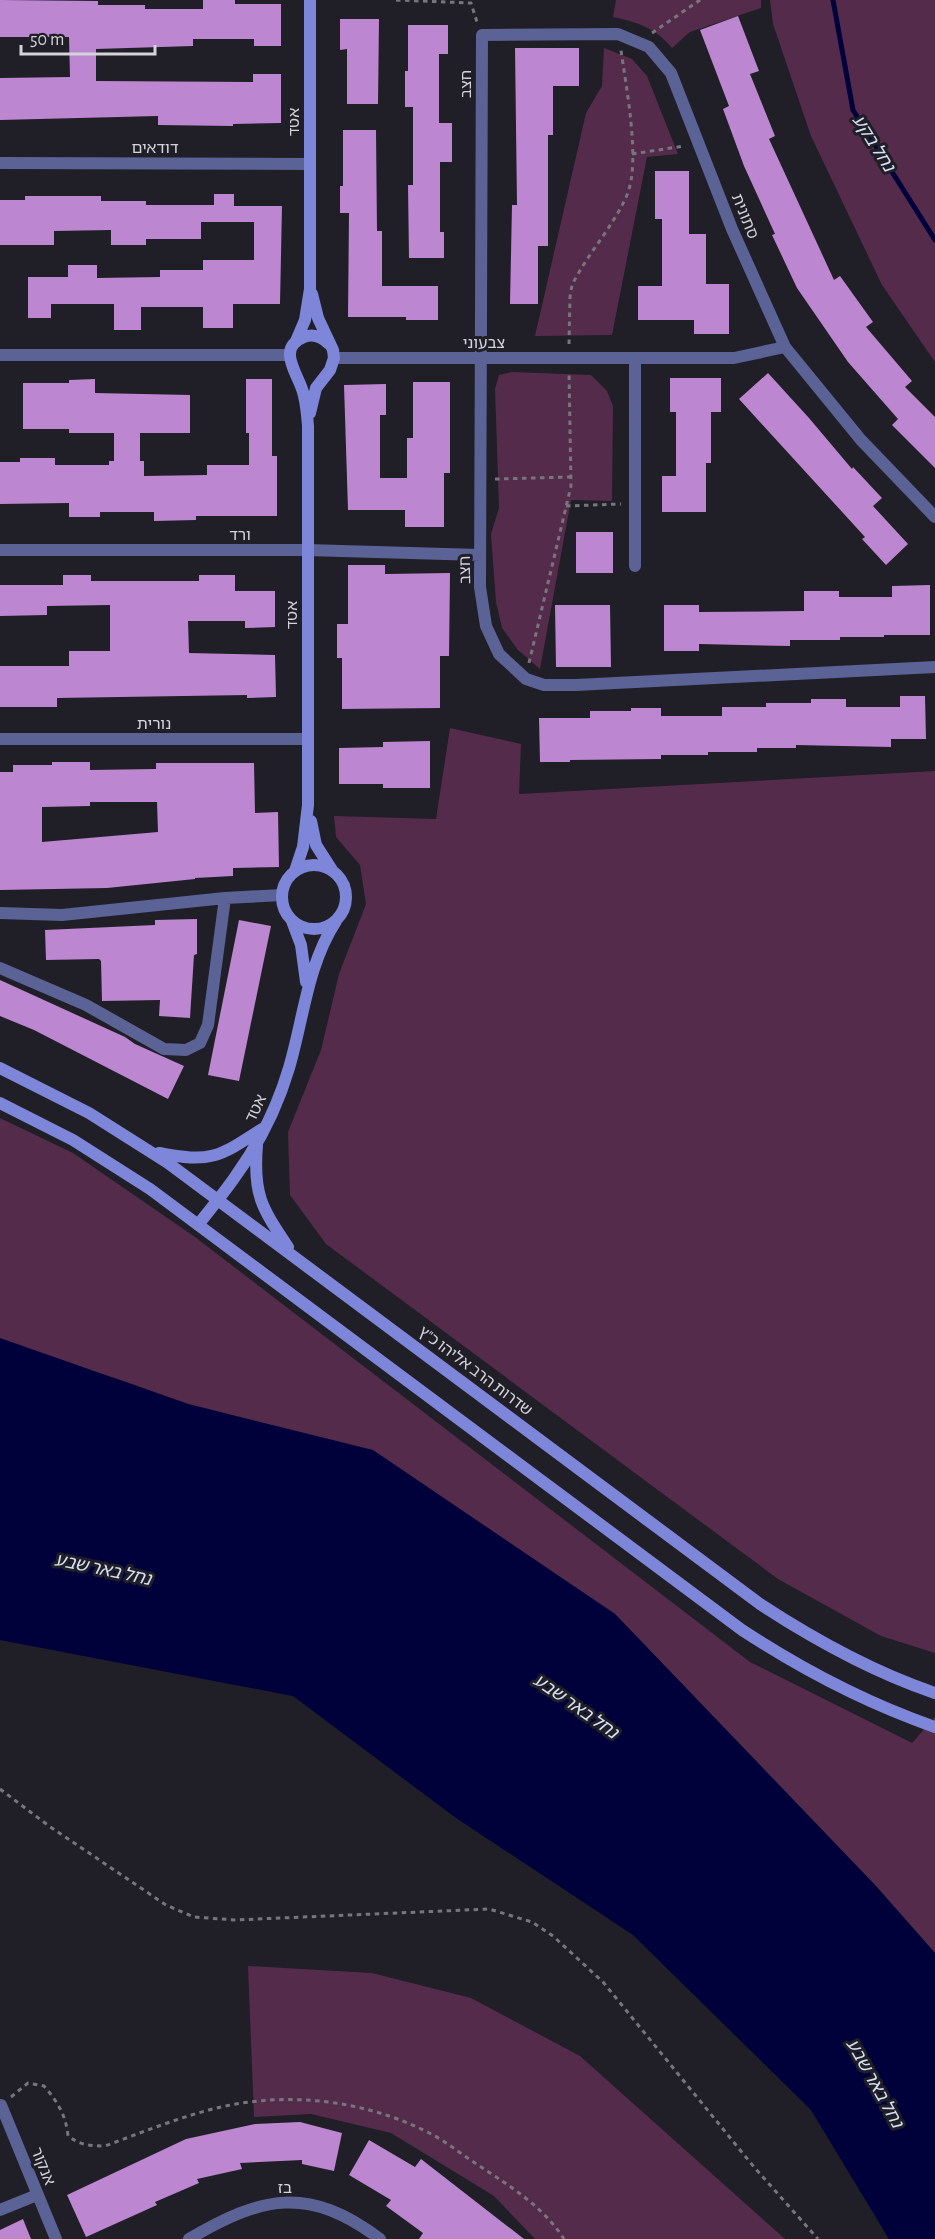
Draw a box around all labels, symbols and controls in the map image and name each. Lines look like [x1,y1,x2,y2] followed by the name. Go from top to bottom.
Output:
[21,18,154,56] scale bar
[30,31,64,49] text: 50 m
[458,70,474,98] street label: חצב
[286,108,302,136] street label: אטד
[849,112,898,176] water label: נחל בקע
[131,140,179,156] street label: דודאים
[729,191,761,241] street label: סתונית
[463,335,505,351] street label: צבעוני
[229,527,251,543] street label: ורד
[457,556,473,584] street label: חצב
[284,601,300,629] street label: אטד
[137,716,171,732] street label: נורית
[243,1092,269,1125] street label: אטד
[416,1323,535,1419] street label: שדרות הרב אליהו כ"ץ
[53,1551,154,1589] water label: נחל באר שבע
[530,1671,622,1743] water label: נחל באר שבע
[842,2036,906,2132] water label: נחל באר שבע
[28,2145,58,2188] street label: אנקור
[278,2180,292,2196] street label: בז

